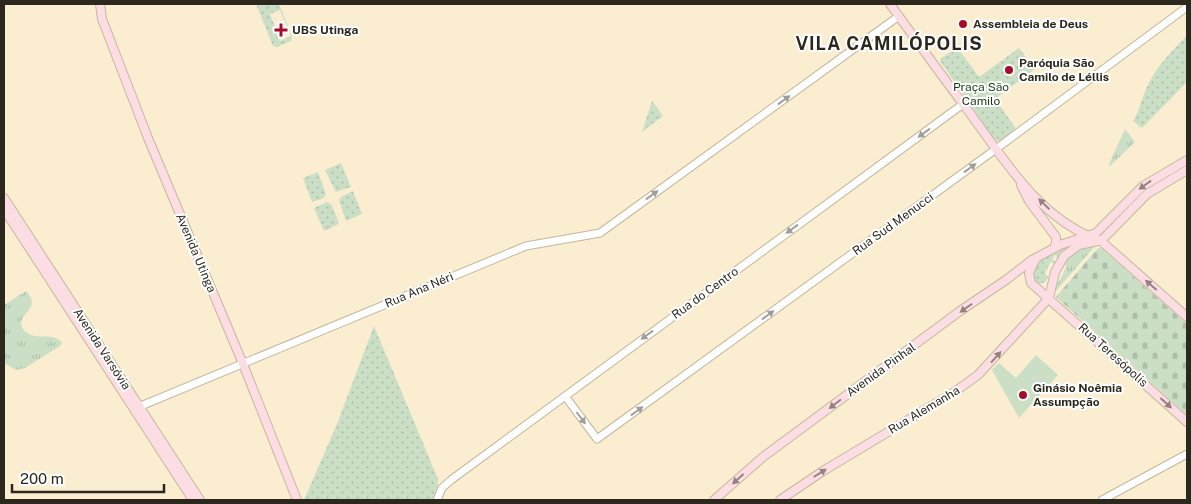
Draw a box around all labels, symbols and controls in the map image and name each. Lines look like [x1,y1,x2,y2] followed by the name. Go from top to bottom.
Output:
[973,17,1088,31] place label: Assembleia de Deus
[957,18,969,30] marker: Assembleia de Deus
[274,23,288,37] marker: UBS Utinga
[292,23,358,37] place label: UBS Utinga
[795,32,983,54] district label: VILA CAMILÓPOLIS
[1019,56,1109,84] place label: Paróquia São Camilo de Léllis
[1003,64,1015,76] marker: Paróquia São Camilo de Léllis
[953,80,1009,108] park label: Praça São Camilo
[777,94,790,105] one-way arrow
[918,128,931,139] one-way arrow
[963,163,977,173] one-way arrow
[1138,180,1152,190] one-way arrow
[645,190,659,200] one-way arrow
[850,190,936,258] street label: Rua Sud Menucci
[1039,198,1051,210] one-way arrow
[173,211,219,295] street label: Avenida Utinga
[786,224,799,234] one-way arrow
[669,264,741,322] street label: Rua do Centro
[383,269,455,311] street label: Rua Ana Néri
[1145,279,1157,291] one-way arrow
[959,303,973,313] one-way arrow
[71,306,133,392] street label: Avenida Varsóvia
[761,310,775,320] one-way arrow
[1075,320,1151,390] street label: Rua Teresópolis
[641,330,654,341] one-way arrow
[844,340,919,400] street label: Avenida Pinhal
[990,350,1001,363] one-way arrow
[1033,381,1122,409] place label: Ginásio Noêmia Assumpção
[886,383,962,437] street label: Rua Alemanha
[1017,389,1029,401] marker: Ginásio Noêmia Assumpção
[1159,397,1172,408] one-way arrow
[829,398,842,409] one-way arrow
[630,405,643,416] one-way arrow
[576,411,586,424] one-way arrow
[12,462,165,494] scale bar
[814,468,827,478] one-way arrow
[20,470,64,487] text: 200 m
[733,473,745,485] one-way arrow

